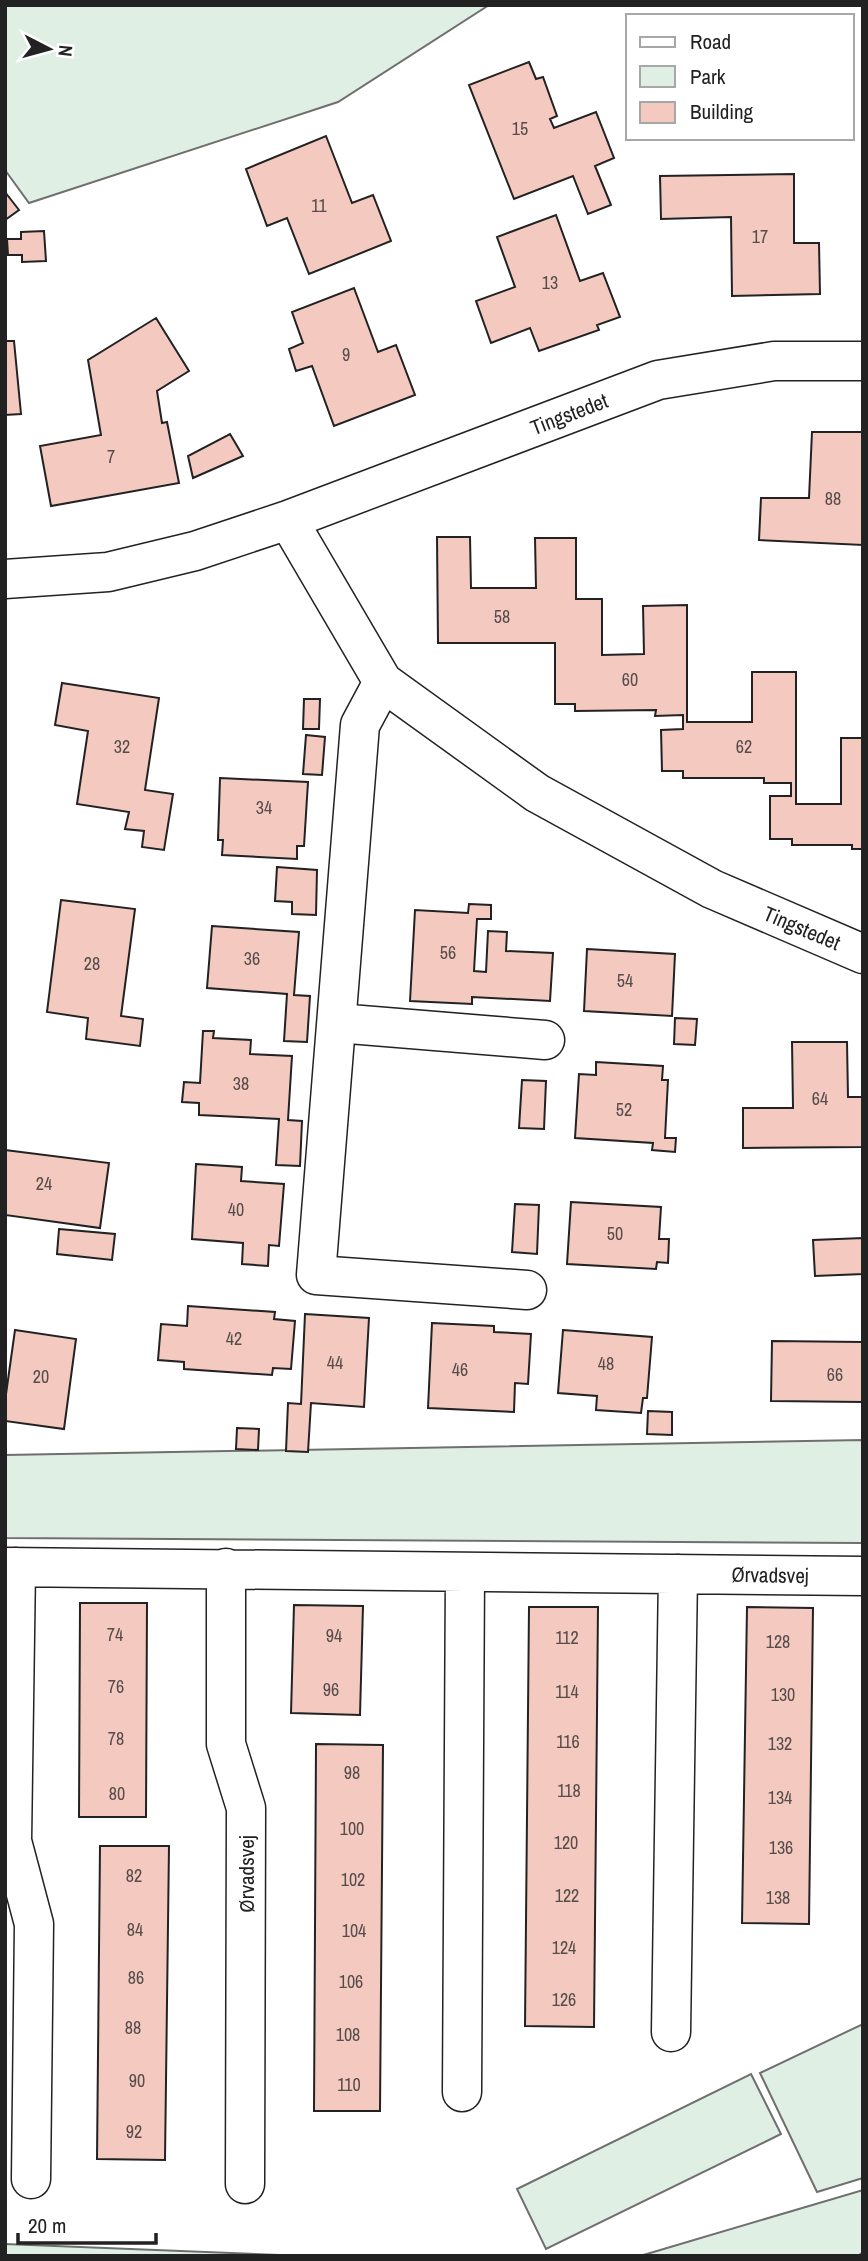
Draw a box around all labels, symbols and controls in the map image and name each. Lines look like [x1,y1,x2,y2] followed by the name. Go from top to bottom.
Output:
[14,14,84,84] north arrow
[626,14,854,140] legend
[690,27,731,56] text: Road
[52,44,79,58] text: N
[690,62,726,91] text: Park
[690,97,754,126] text: Building
[512,116,528,141] house number: 15
[311,193,327,218] house number: 11
[752,224,768,249] house number: 17
[542,270,558,295] house number: 13
[342,342,350,367] house number: 9
[526,386,612,442] street label: Tingstedet
[107,444,115,469] house number: 7
[825,486,841,511] house number: 88
[494,604,510,629] house number: 58
[622,667,638,692] house number: 60
[114,734,130,759] house number: 32
[736,734,752,759] house number: 62
[256,795,272,820] house number: 34
[759,899,845,957] street label: Tingstedet
[440,940,456,965] house number: 56
[244,946,260,971] house number: 36
[84,951,100,976] house number: 28
[617,968,633,993] house number: 54
[233,1071,249,1096] house number: 38
[812,1086,828,1111] house number: 64
[616,1097,632,1122] house number: 52
[36,1171,52,1196] house number: 24
[228,1197,244,1222] house number: 40
[607,1221,623,1246] house number: 50
[226,1326,242,1351] house number: 42
[327,1350,343,1375] house number: 44
[598,1351,614,1376] house number: 48
[452,1357,468,1382] house number: 46
[827,1362,843,1387] house number: 66
[33,1364,49,1389] house number: 20
[731,1560,809,1590] street label: Ørvadsvej
[107,1622,123,1647] house number: 74
[326,1623,342,1648] house number: 94
[555,1625,579,1650] house number: 112
[766,1629,790,1654] house number: 128
[108,1674,124,1699] house number: 76
[323,1677,339,1702] house number: 96
[555,1679,579,1704] house number: 114
[771,1682,795,1707] house number: 130
[108,1726,124,1751] house number: 78
[556,1729,580,1754] house number: 116
[768,1731,792,1756] house number: 132
[344,1760,360,1785] house number: 98
[557,1778,581,1803] house number: 118
[109,1781,125,1806] house number: 80
[768,1785,792,1810] house number: 134
[340,1816,364,1841] house number: 100
[554,1830,578,1855] house number: 120
[232,1835,261,1913] street label: Ørvadsvej
[769,1835,793,1860] house number: 136
[126,1863,142,1888] house number: 82
[341,1867,365,1892] house number: 102
[555,1883,579,1908] house number: 122
[766,1885,790,1910] house number: 138
[127,1917,143,1942] house number: 84
[342,1918,366,1943] house number: 104
[552,1935,576,1960] house number: 124
[128,1965,144,1990] house number: 86
[339,1969,363,1994] house number: 106
[552,1987,576,2012] house number: 126
[125,2015,141,2040] house number: 88
[336,2022,360,2047] house number: 108
[129,2068,145,2093] house number: 90
[337,2072,361,2097] house number: 110
[126,2119,142,2144] house number: 92
[18,2202,156,2246] scale bar
[28,2211,66,2240] text: 20 m

